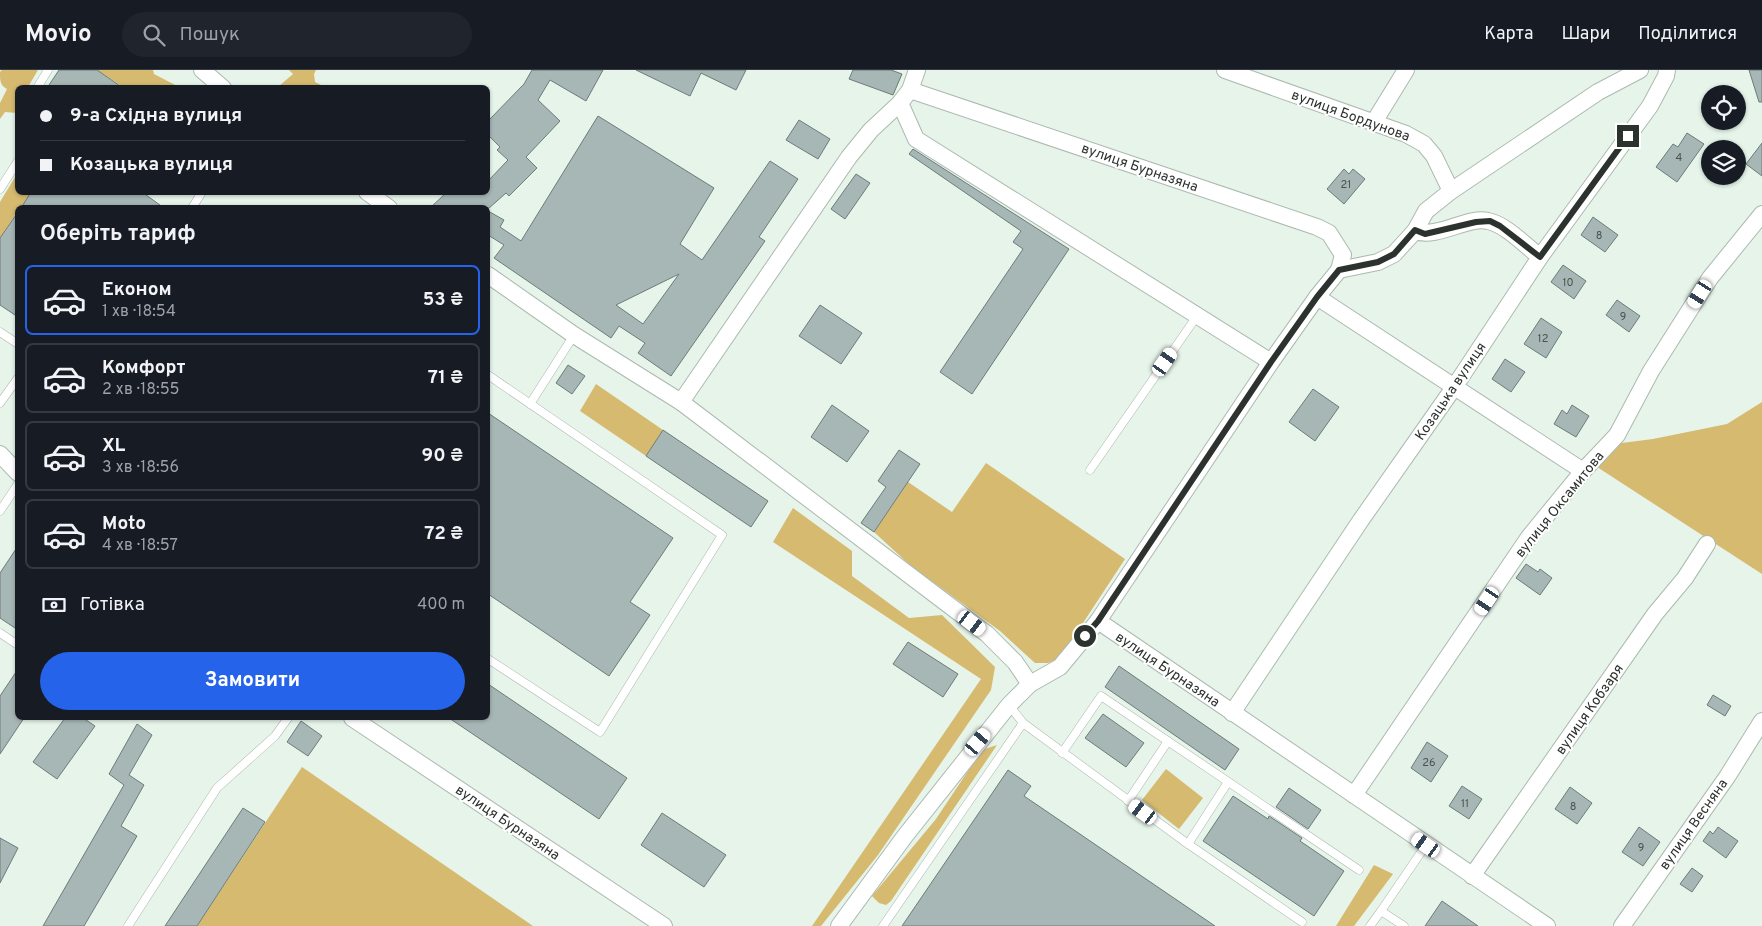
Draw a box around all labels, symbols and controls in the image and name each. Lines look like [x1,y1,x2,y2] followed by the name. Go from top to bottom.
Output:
[122,12,472,57] search box
[25,20,92,50] text: Movio
[140,21,168,49] icon: search
[180,23,240,47] text: Пошук
[1484,23,1533,46] text: Карта
[1561,23,1610,46] text: Шари
[1638,23,1737,46] text: Поділитися
[1701,85,1746,185] map controls
[1701,85,1746,130] button: locate
[1289,87,1412,146] street label: вулиця Бордунова
[70,104,242,128] text: 9-а Східна вулиця
[1617,125,1639,147] route end
[1079,140,1200,196] street label: вулиця Бурназяна
[1701,140,1746,185] button: layers
[1676,151,1683,165] house number: 4
[70,153,233,177] text: Козацька вулиця
[1341,178,1351,192] house number: 21
[40,221,196,248] text: Оберіть тариф
[1596,229,1602,243] house number: 8
[1562,276,1574,290] house number: 10
[1685,277,1714,311] car
[42,278,87,323] icon: car
[102,278,172,302] text: Економ
[423,288,463,312] text: 53 ₴
[102,302,176,322] text: 1 хв · 18:54
[1620,310,1626,324] house number: 9
[1538,332,1548,346] house number: 12
[1412,340,1490,444] street label: Козацька вулиця
[1150,345,1179,379] car
[42,356,87,401] icon: car
[102,356,185,380] text: Комфорт
[428,366,463,390] text: 71 ₴
[102,380,180,400] text: 2 хв · 18:55
[42,434,87,479] icon: car
[102,434,125,458] text: XL
[422,444,463,468] text: 90 ₴
[1512,448,1608,561] street label: вулиця Оксамитова
[102,458,179,478] text: 3 хв · 18:56
[42,512,87,557] icon: car
[102,512,146,536] text: Moto
[424,522,463,546] text: 72 ₴
[102,536,178,556] text: 4 хв · 18:57
[1472,584,1501,618] car
[40,591,68,619] icon: cash
[80,593,145,617] text: Готівка
[417,595,465,615] text: 400 m
[955,608,988,638] car
[1074,625,1096,647] route start
[1112,629,1223,712] street label: вулиця Бурназяна
[40,652,465,710] button: Замовити
[1553,661,1628,758] street label: вулиця Кобзаря
[962,726,993,758] car
[1422,756,1436,770] house number: 26
[1656,776,1732,874] street label: вулиця Весняна
[452,782,563,865] street label: вулиця Бурназяна
[1126,797,1159,827] car
[1461,797,1469,811] house number: 11
[1570,800,1576,814] house number: 8
[1409,830,1442,860] car
[1638,841,1644,855] house number: 9

